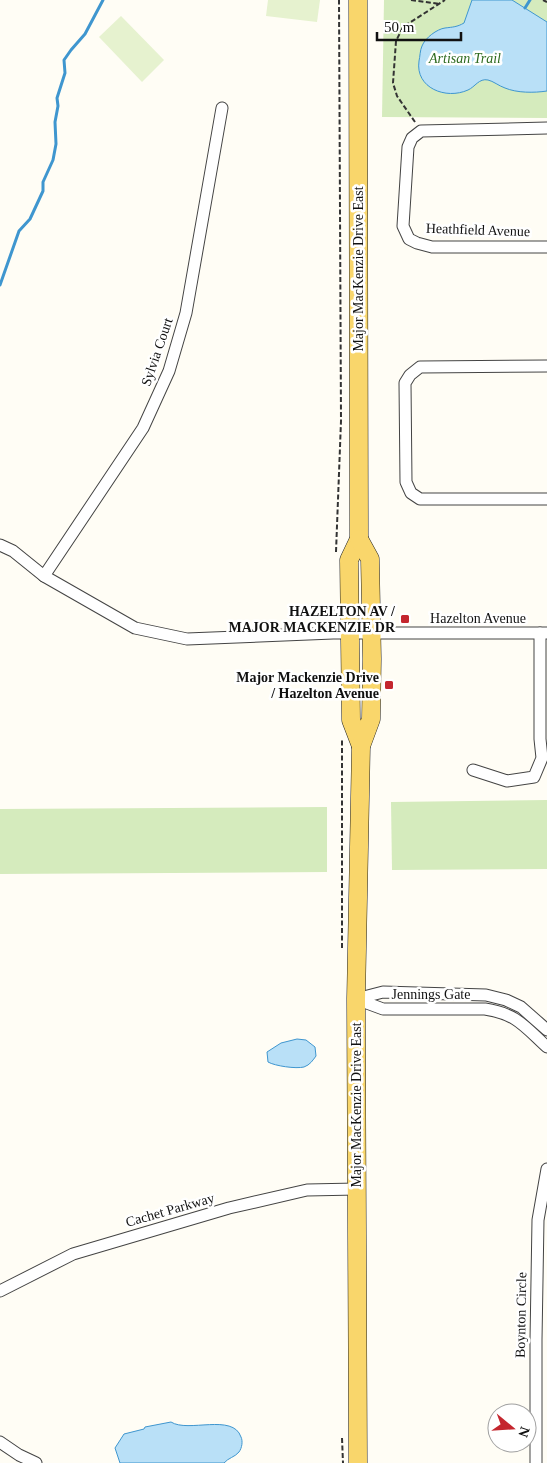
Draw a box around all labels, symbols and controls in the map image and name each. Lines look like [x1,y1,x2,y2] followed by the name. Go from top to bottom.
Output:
[377,10,461,42] scale bar
[384,19,415,35] text: 50 m
[428,51,501,66] park label: Artisan Trail
[351,186,366,352] street label: Major MacKenzie Drive East
[426,221,530,239] street label: Heathfield Avenue
[138,316,176,388] street label: Sylvia Court
[229,604,396,635] place label: HAZELTON AV / MAJOR MACKENZIE DR
[430,611,526,626] street label: Hazelton Avenue
[399,613,411,625] marker: HAZELTON AV / MAJOR MACKENZIE DR
[236,670,379,701] place label: Major Mackenzie Drive / Hazelton Avenue
[383,679,395,691] marker: Major Mackenzie Drive / Hazelton Avenue
[392,987,470,1002] street label: Jennings Gate
[349,1022,364,1188] street label: Major MacKenzie Drive East
[124,1190,216,1230] street label: Cachet Parkway
[513,1272,529,1358] street label: Boynton Circle
[487,1403,537,1453] north arrow
[515,1425,533,1439] text: N

